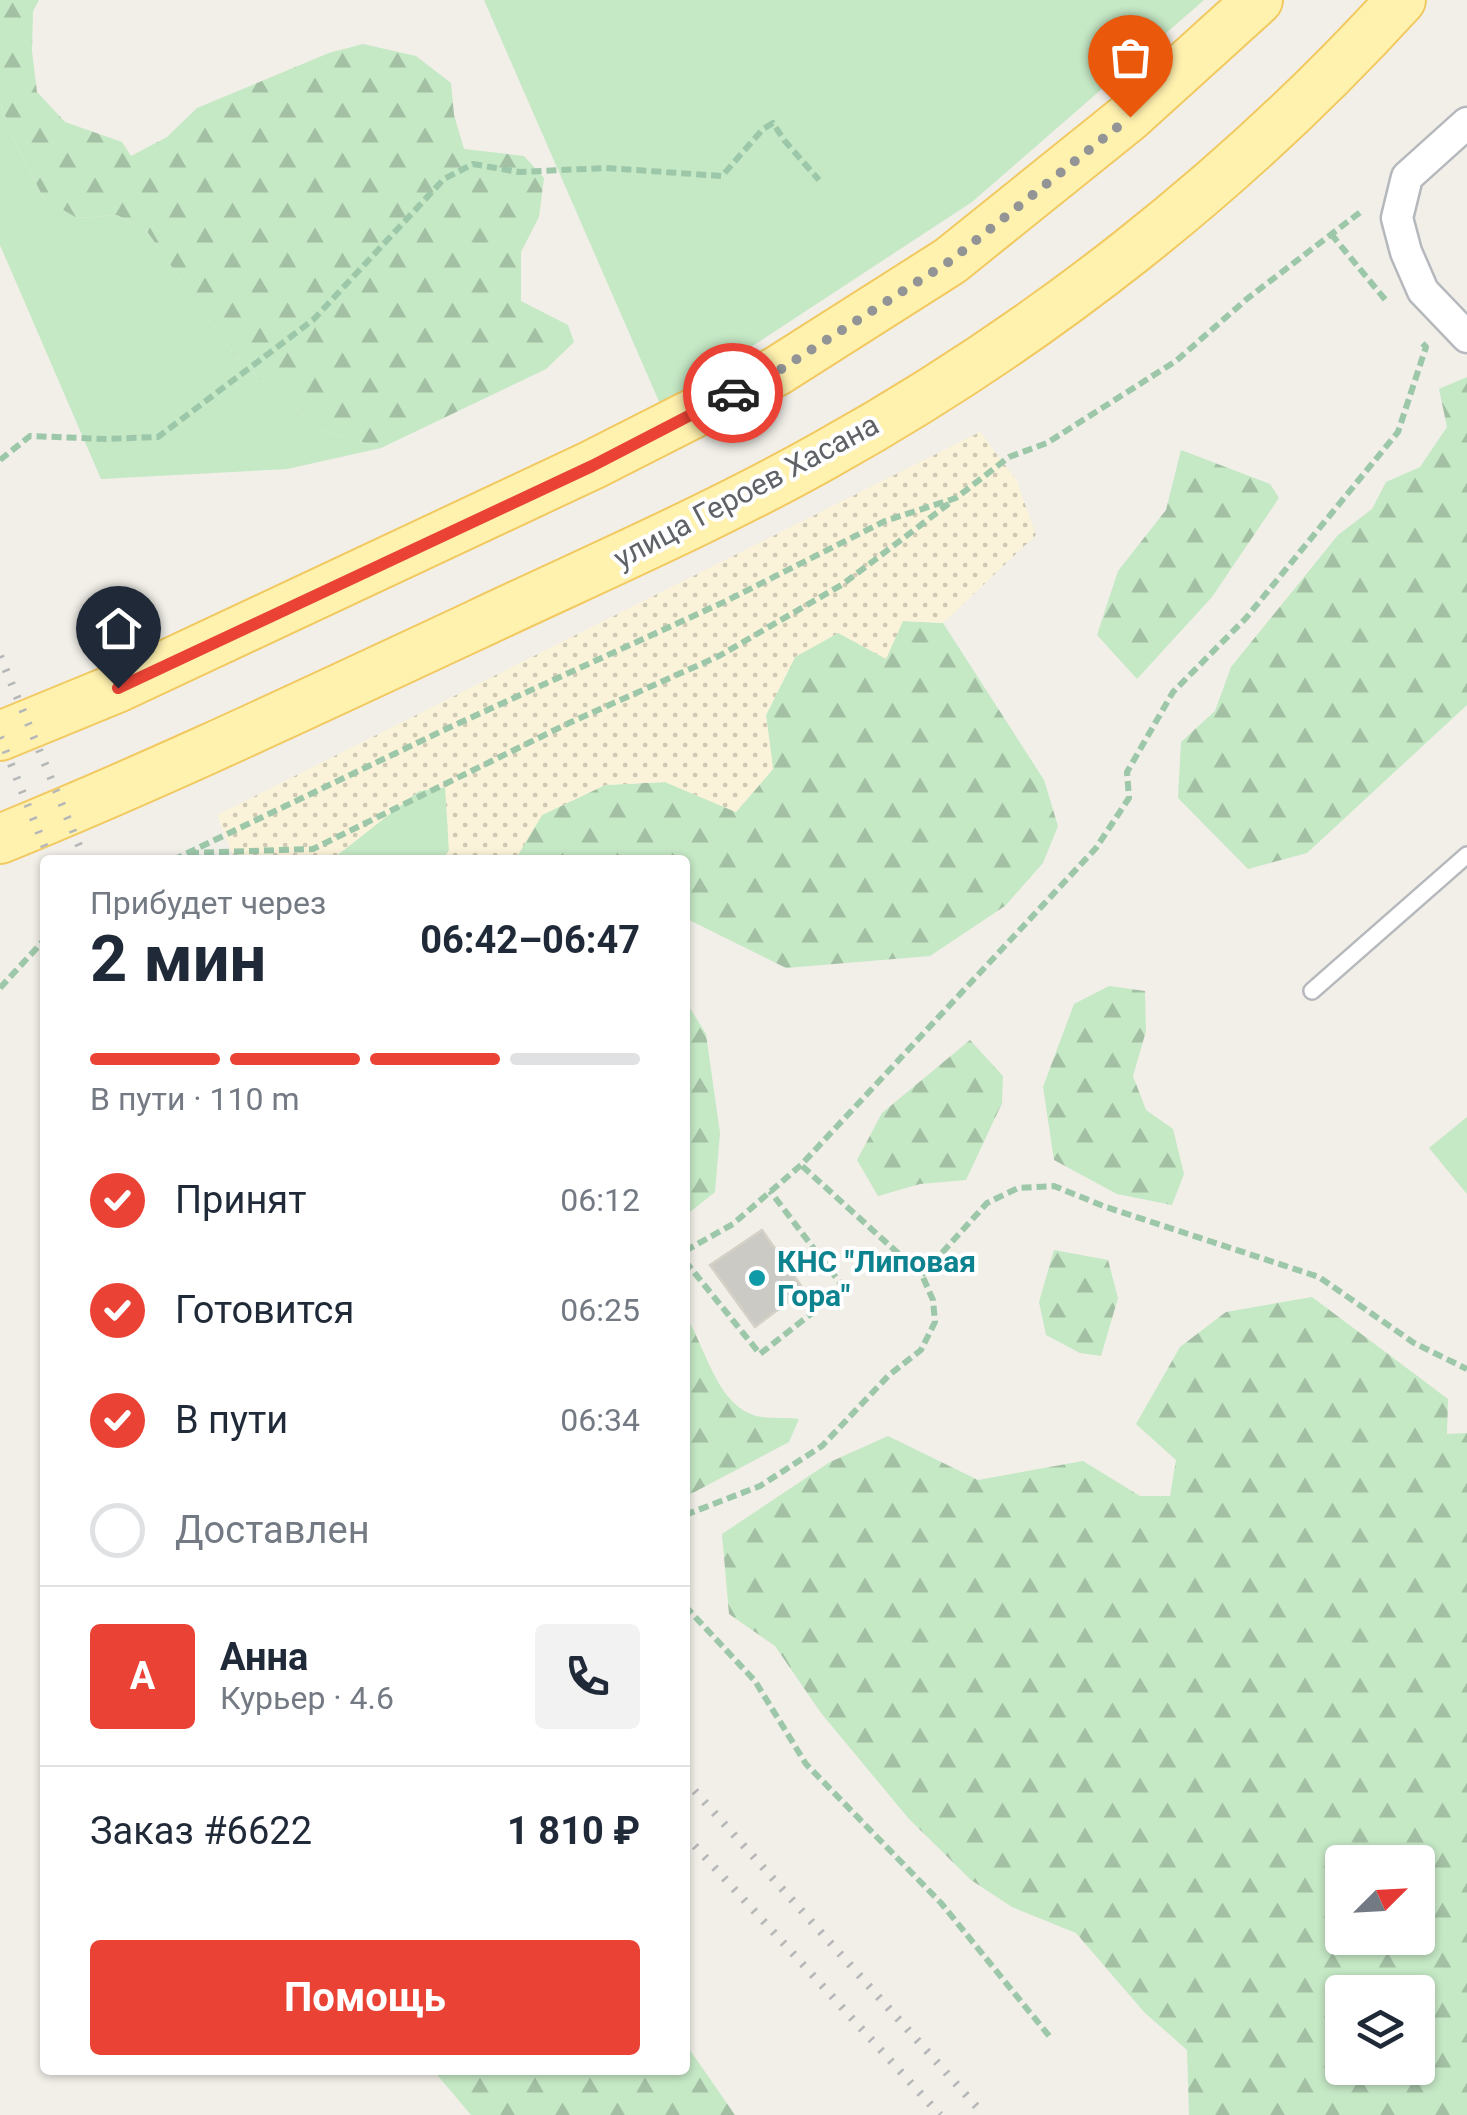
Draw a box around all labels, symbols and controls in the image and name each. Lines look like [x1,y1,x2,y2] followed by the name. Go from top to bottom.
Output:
[1088,15,1173,118] pin
[1103,30,1158,85] icon: bag
[683,343,783,443] courier
[706,366,761,421] icon: car
[608,406,884,576] street label: улица Героев Хасана
[76,586,161,689] pin
[91,601,146,656] icon: home
[90,884,326,922] text: Прибудет через
[420,918,640,962] text: 06:42–06:47
[90,921,266,997] text: 2 мин
[90,1080,300,1118] text: В пути · 110 m
[90,1173,145,1228] icon: check
[175,1178,306,1222] text: Принят
[560,1181,640,1219] text: 06:12
[777,1244,976,1313] place label: КНС "Липовая Гора"
[746,1267,768,1289] marker: КНС "Липовая Гора"
[90,1283,145,1338] icon: check
[175,1288,354,1332] text: Готовится
[560,1291,640,1329] text: 06:25
[90,1393,145,1448] icon: check
[175,1398,288,1442] text: В пути
[560,1401,640,1439] text: 06:34
[175,1508,370,1552] text: Доставлен
[535,1624,640,1729] button: phone
[220,1635,308,1679] text: Анна
[130,1654,155,1698] text: А
[220,1679,394,1717] text: Курьер · 4.6
[90,1809,312,1853] text: Заказ #6622
[507,1809,640,1853] text: 1 810 ₽
[1325,1845,1435,1955] north arrow
[1325,1845,1435,2085] map controls
[90,1940,640,2055] button: Помощь
[1325,1975,1435,2085] button: layers

